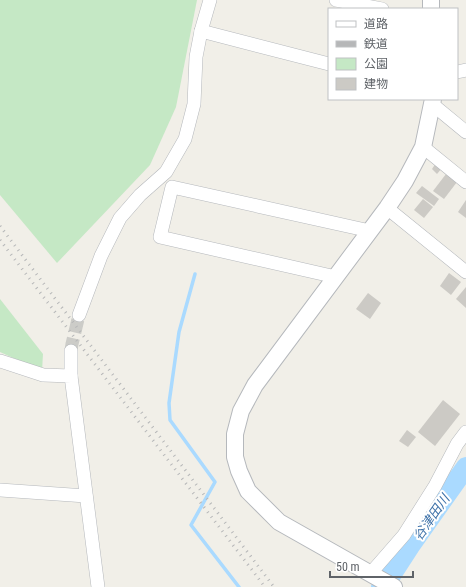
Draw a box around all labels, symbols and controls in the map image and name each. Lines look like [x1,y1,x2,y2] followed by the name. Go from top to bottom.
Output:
[328,8,458,100] legend
[364,17,388,31] text: 道路
[364,37,388,51] text: 鉄道
[364,57,388,71] text: 公園
[364,77,388,91] text: 建物
[410,490,454,543] water label: 谷津田川
[330,553,413,579] scale bar
[336,560,360,574] text: 50 m

